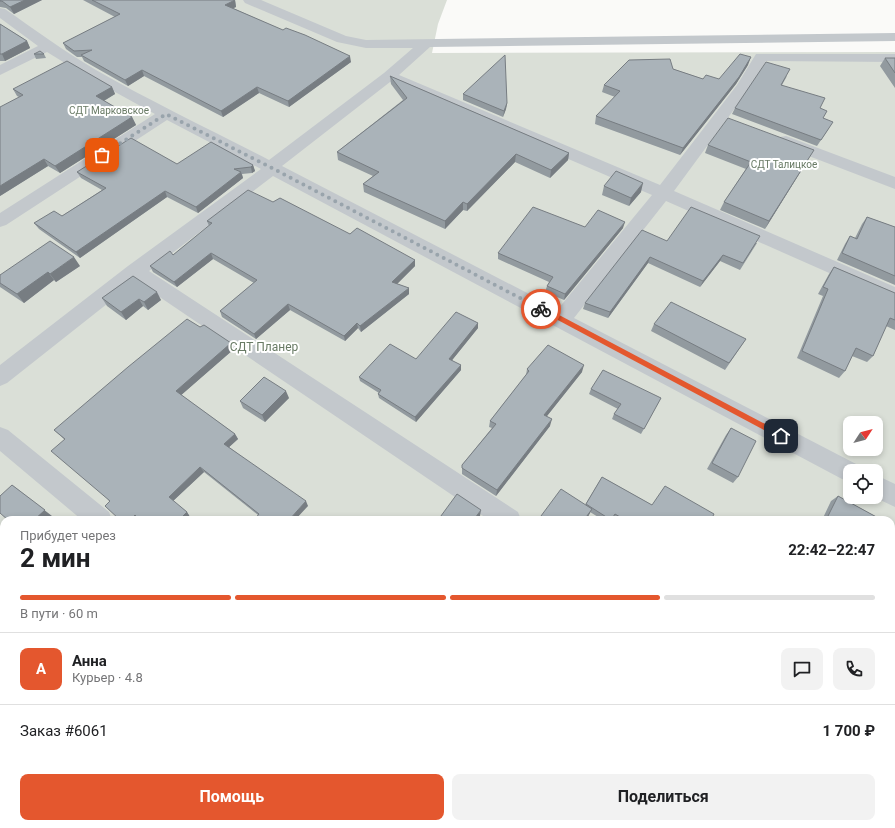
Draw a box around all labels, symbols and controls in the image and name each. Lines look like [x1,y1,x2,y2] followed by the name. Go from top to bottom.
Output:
[69,105,149,116] park label: СДТ Марковское
[85,138,119,172] pin
[91,144,113,166] icon: bag
[751,159,817,170] park label: СДТ Талицкое
[521,289,561,329] courier
[530,298,552,320] icon: bike
[230,340,299,354] park label: СДТ Планер
[843,416,883,456] north arrow
[843,416,883,504] map controls
[764,419,798,453] pin
[770,425,792,447] icon: home
[843,464,883,504] button: locate
[20,528,116,543] text: Прибудет через
[788,541,875,559] text: 22:42–22:47
[20,543,91,573] text: 2 мин
[20,606,98,621] text: В пути · 60 m
[781,648,823,690] button: chat
[833,648,875,690] button: phone
[72,652,107,670] text: Анна
[36,660,46,678] text: А
[72,670,143,685] text: Курьер · 4.8
[20,722,108,740] text: Заказ #6061
[823,722,875,740] text: 1 700 ₽
[20,774,444,820] button: Помощь
[452,774,875,820] button: Поделиться

